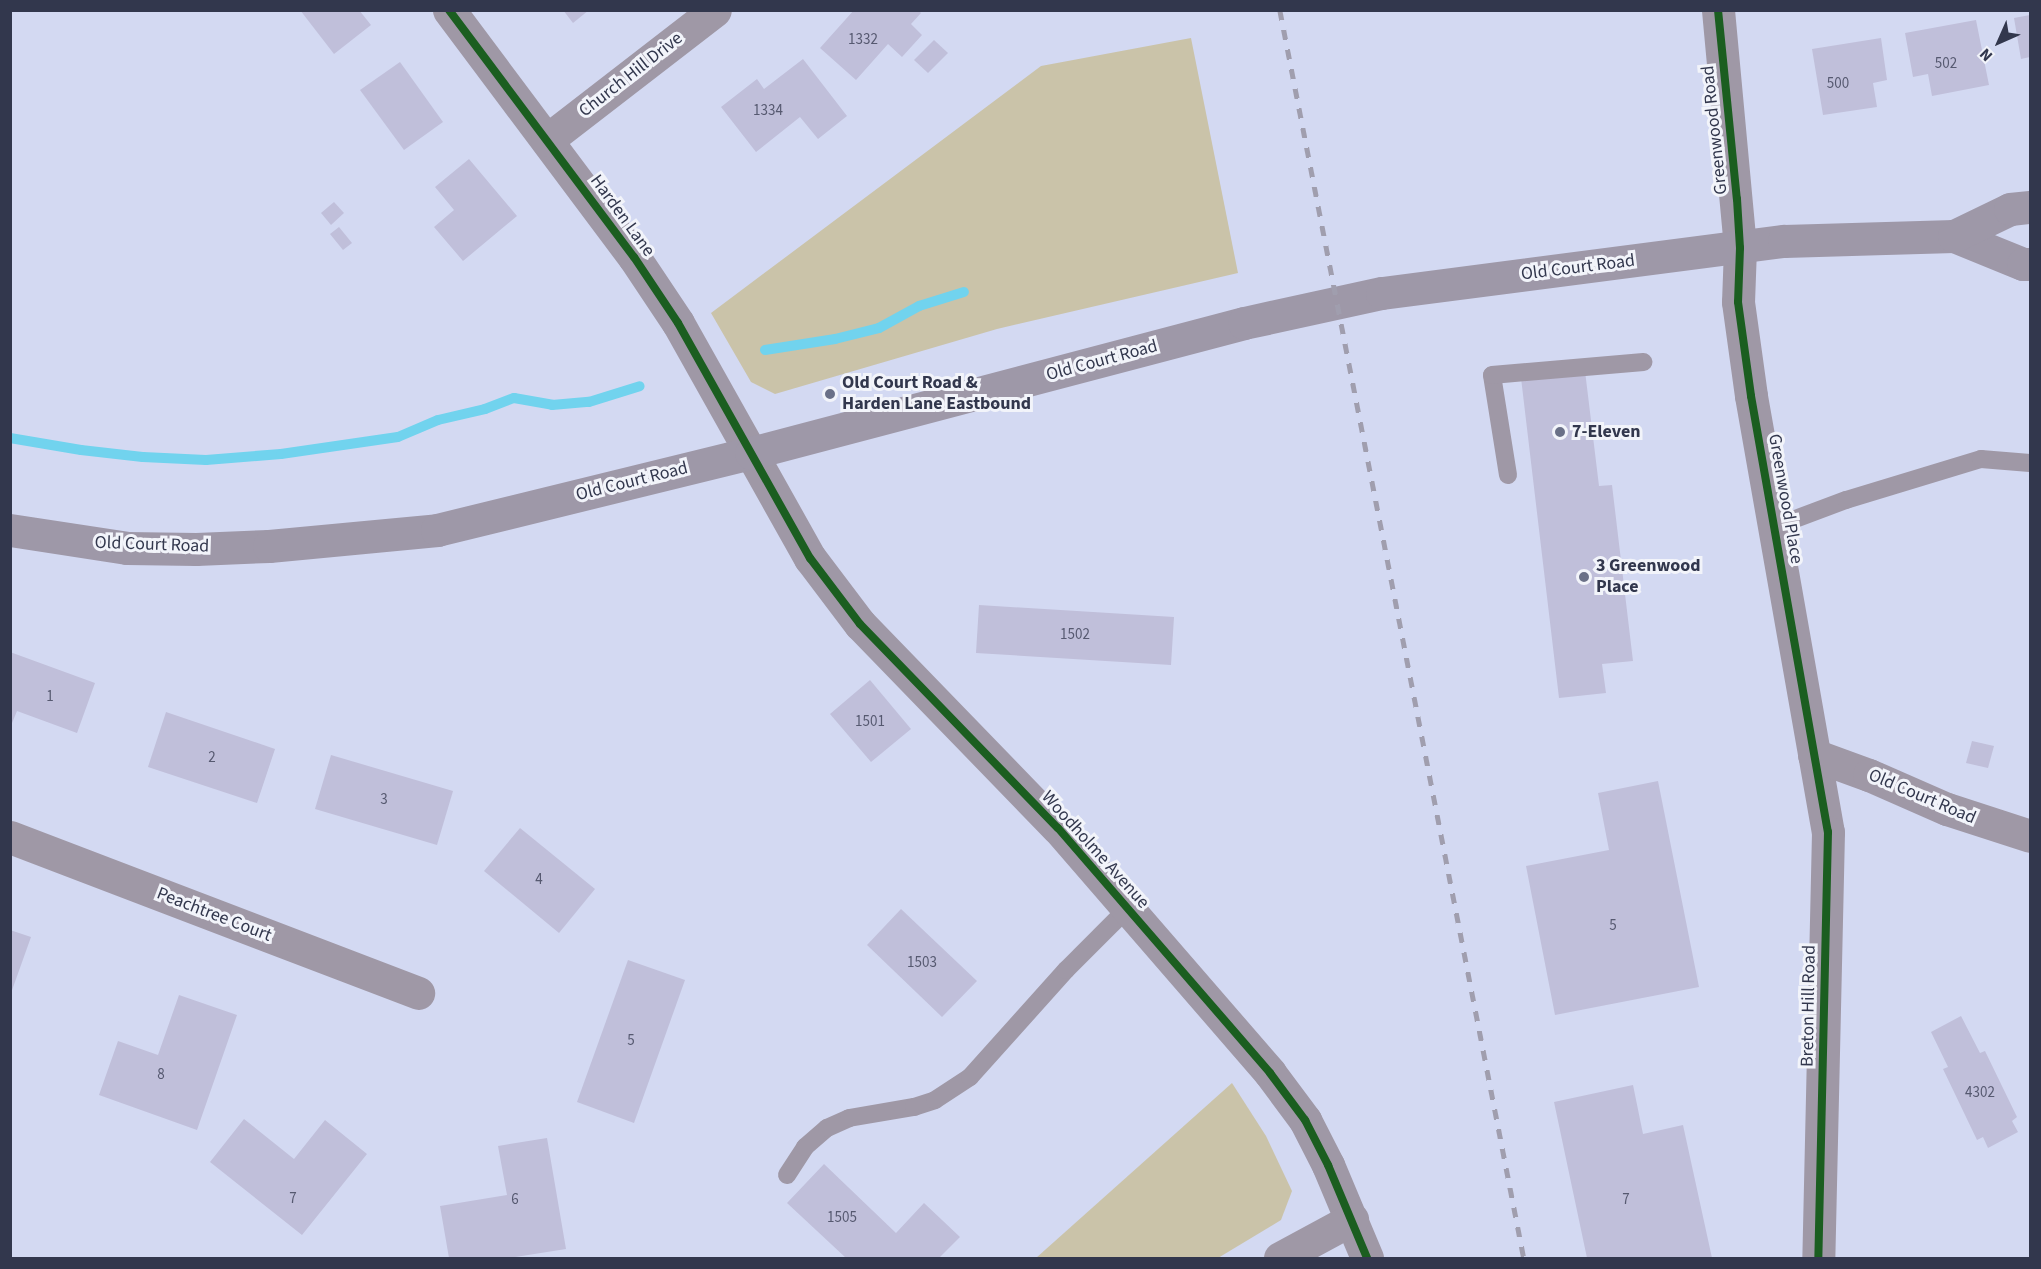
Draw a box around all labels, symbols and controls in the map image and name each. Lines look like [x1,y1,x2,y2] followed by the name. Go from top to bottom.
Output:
[1969,12,2029,72] north arrow
[575,28,687,122] street label: Church Hill Drive
[848,31,878,49] house number: 1332
[1975,43,1998,66] text: N
[1935,55,1957,73] house number: 502
[1697,64,1733,196] street label: Greenwood Road
[1827,75,1849,93] house number: 500
[753,102,783,120] house number: 1334
[585,171,659,261] street label: Harden Lane
[1520,250,1636,286] street label: Old Court Road
[1044,336,1160,386] street label: Old Court Road
[842,373,1031,416] place label: Old Court Road & Harden Lane Eastbound
[823,387,837,401] marker: Old Court Road & Harden Lane Eastbound
[1572,421,1641,443] place label: 7-Eleven
[1553,425,1567,439] marker: 7-Eleven
[1763,432,1807,566] street label: Greenwood Place
[574,458,690,506] street label: Old Court Road
[94,532,210,558] street label: Old Court Road
[1596,556,1701,598] place label: 3 Greenwood Place
[1577,570,1591,584] marker: 3 Greenwood Place
[1060,626,1090,644] house number: 1502
[46,688,54,706] house number: 1
[855,713,885,731] house number: 1501
[208,749,216,767] house number: 2
[1865,765,1979,829] street label: Old Court Road
[1037,787,1153,913] street label: Woodholme Avenue
[380,791,388,809] house number: 3
[535,871,543,889] house number: 4
[154,883,274,947] street label: Peachtree Court
[1609,917,1617,935] house number: 5
[1797,945,1821,1067] street label: Breton Hill Road
[907,954,937,972] house number: 1503
[627,1032,635,1050] house number: 5
[157,1066,165,1084] house number: 8
[1965,1084,1995,1102] house number: 4302
[289,1190,297,1208] house number: 7
[511,1191,519,1209] house number: 6
[1622,1191,1630,1209] house number: 7
[827,1209,857,1227] house number: 1505

